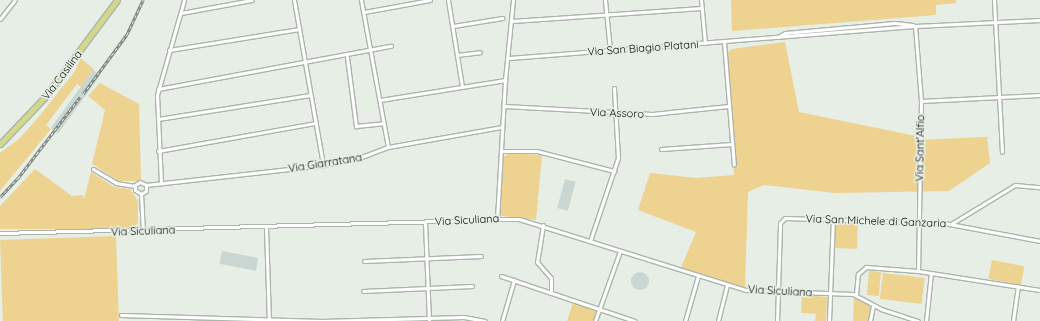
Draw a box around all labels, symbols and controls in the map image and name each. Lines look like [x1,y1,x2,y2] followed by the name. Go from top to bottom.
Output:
[587,38,699,58] street label: Via San Biagio Platani
[39,48,85,102] street label: Via Casilina
[590,105,644,121] street label: Via Assoro
[913,114,927,182] street label: Via Sant'Alfio
[287,151,363,175] street label: Via Giarratana
[434,212,500,228] street label: Via Siculiana
[805,212,947,230] street label: Via San Michele di Ganzaria
[111,223,175,239] street label: Via Siculiana
[747,283,813,299] street label: Via Siculiana

